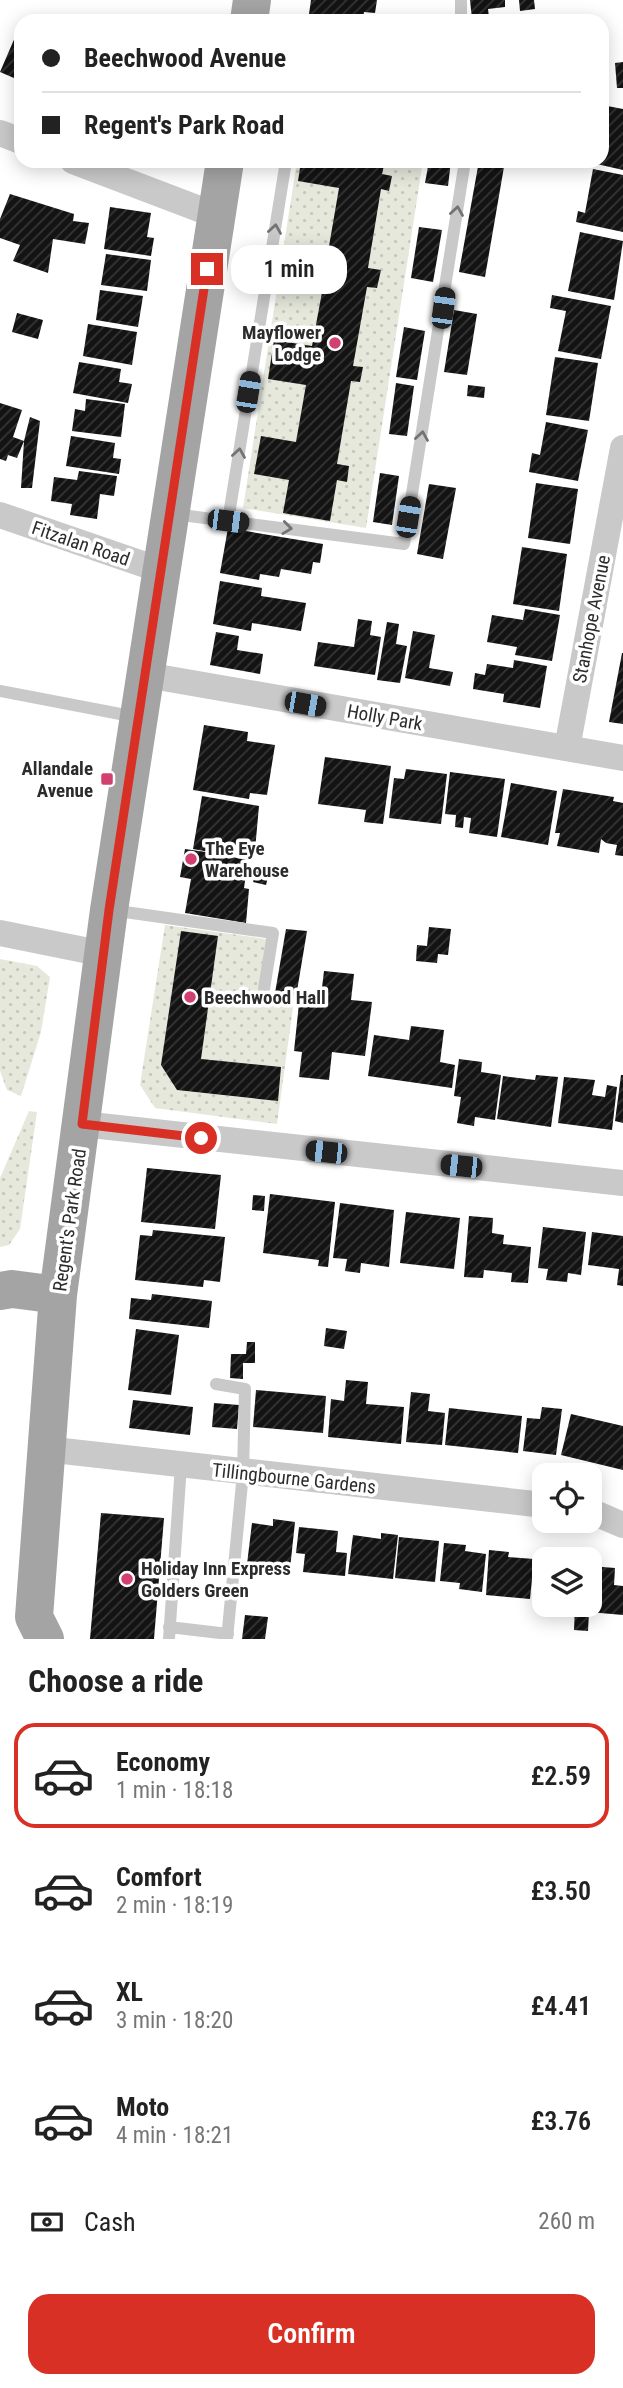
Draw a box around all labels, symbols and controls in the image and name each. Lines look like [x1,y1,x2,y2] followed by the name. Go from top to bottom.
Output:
[84,43,286,73] text: Beechwood Avenue
[84,110,284,140] text: Regent's Park Road
[450,205,465,217] one-way arrow
[267,223,282,235] one-way arrow
[232,244,347,294] callout: 1 min
[191,253,223,285] route end
[264,256,314,283] text: 1 min
[430,286,457,330] car
[242,321,321,366] place label: Mayflower Lodge
[327,335,343,351] marker: Mayflower Lodge
[235,370,262,414] car
[414,430,429,442] one-way arrow
[231,447,246,459] one-way arrow
[395,495,422,539] car
[206,508,251,534] car
[29,516,133,571] street label: Fitzalan Road
[281,521,293,536] one-way arrow
[568,553,615,685] street label: Stanhope Avenue
[283,690,328,718] car
[345,700,425,736] street label: Holly Park
[22,757,93,802] place label: Allandale Avenue
[99,771,115,787] marker: Allandale Avenue
[205,837,289,882] place label: The Eye Warehouse
[183,851,199,867] marker: The Eye Warehouse
[204,986,326,1009] place label: Beechwood Hall
[182,989,198,1005] marker: Beechwood Hall
[185,1122,217,1154] route start
[305,1139,348,1165] car
[48,1147,91,1293] street label: Regent's Park Road
[440,1153,483,1179] car
[211,1458,377,1499] street label: Tillingbourne Gardens
[532,1463,602,1617] map controls
[532,1463,602,1533] button: locate
[532,1547,602,1617] button: layers
[141,1557,291,1602] place label: Holiday Inn Express Golders Green
[119,1571,135,1587] marker: Holiday Inn Express Golders Green
[28,1662,203,1700] text: Choose a ride
[32,1744,95,1807] icon: car
[116,1747,210,1777] text: Economy
[531,1761,591,1791] text: £2.59
[116,1777,233,1804] text: 1 min · 18:18
[32,1859,95,1922] icon: car
[116,1862,202,1892] text: Comfort
[531,1876,591,1906] text: £3.50
[116,1892,233,1919] text: 2 min · 18:19
[32,1974,95,2037] icon: car
[116,1977,143,2007] text: XL
[531,1991,591,2021] text: £4.41
[116,2007,233,2034] text: 3 min · 18:20
[32,2089,95,2152] icon: car
[116,2092,169,2122] text: Moto
[531,2106,591,2136] text: £3.76
[116,2122,233,2149] text: 4 min · 18:21
[28,2203,66,2241] icon: cash
[84,2207,136,2237] text: Cash
[538,2208,595,2235] text: 260 m
[28,2294,595,2374] button: Confirm

